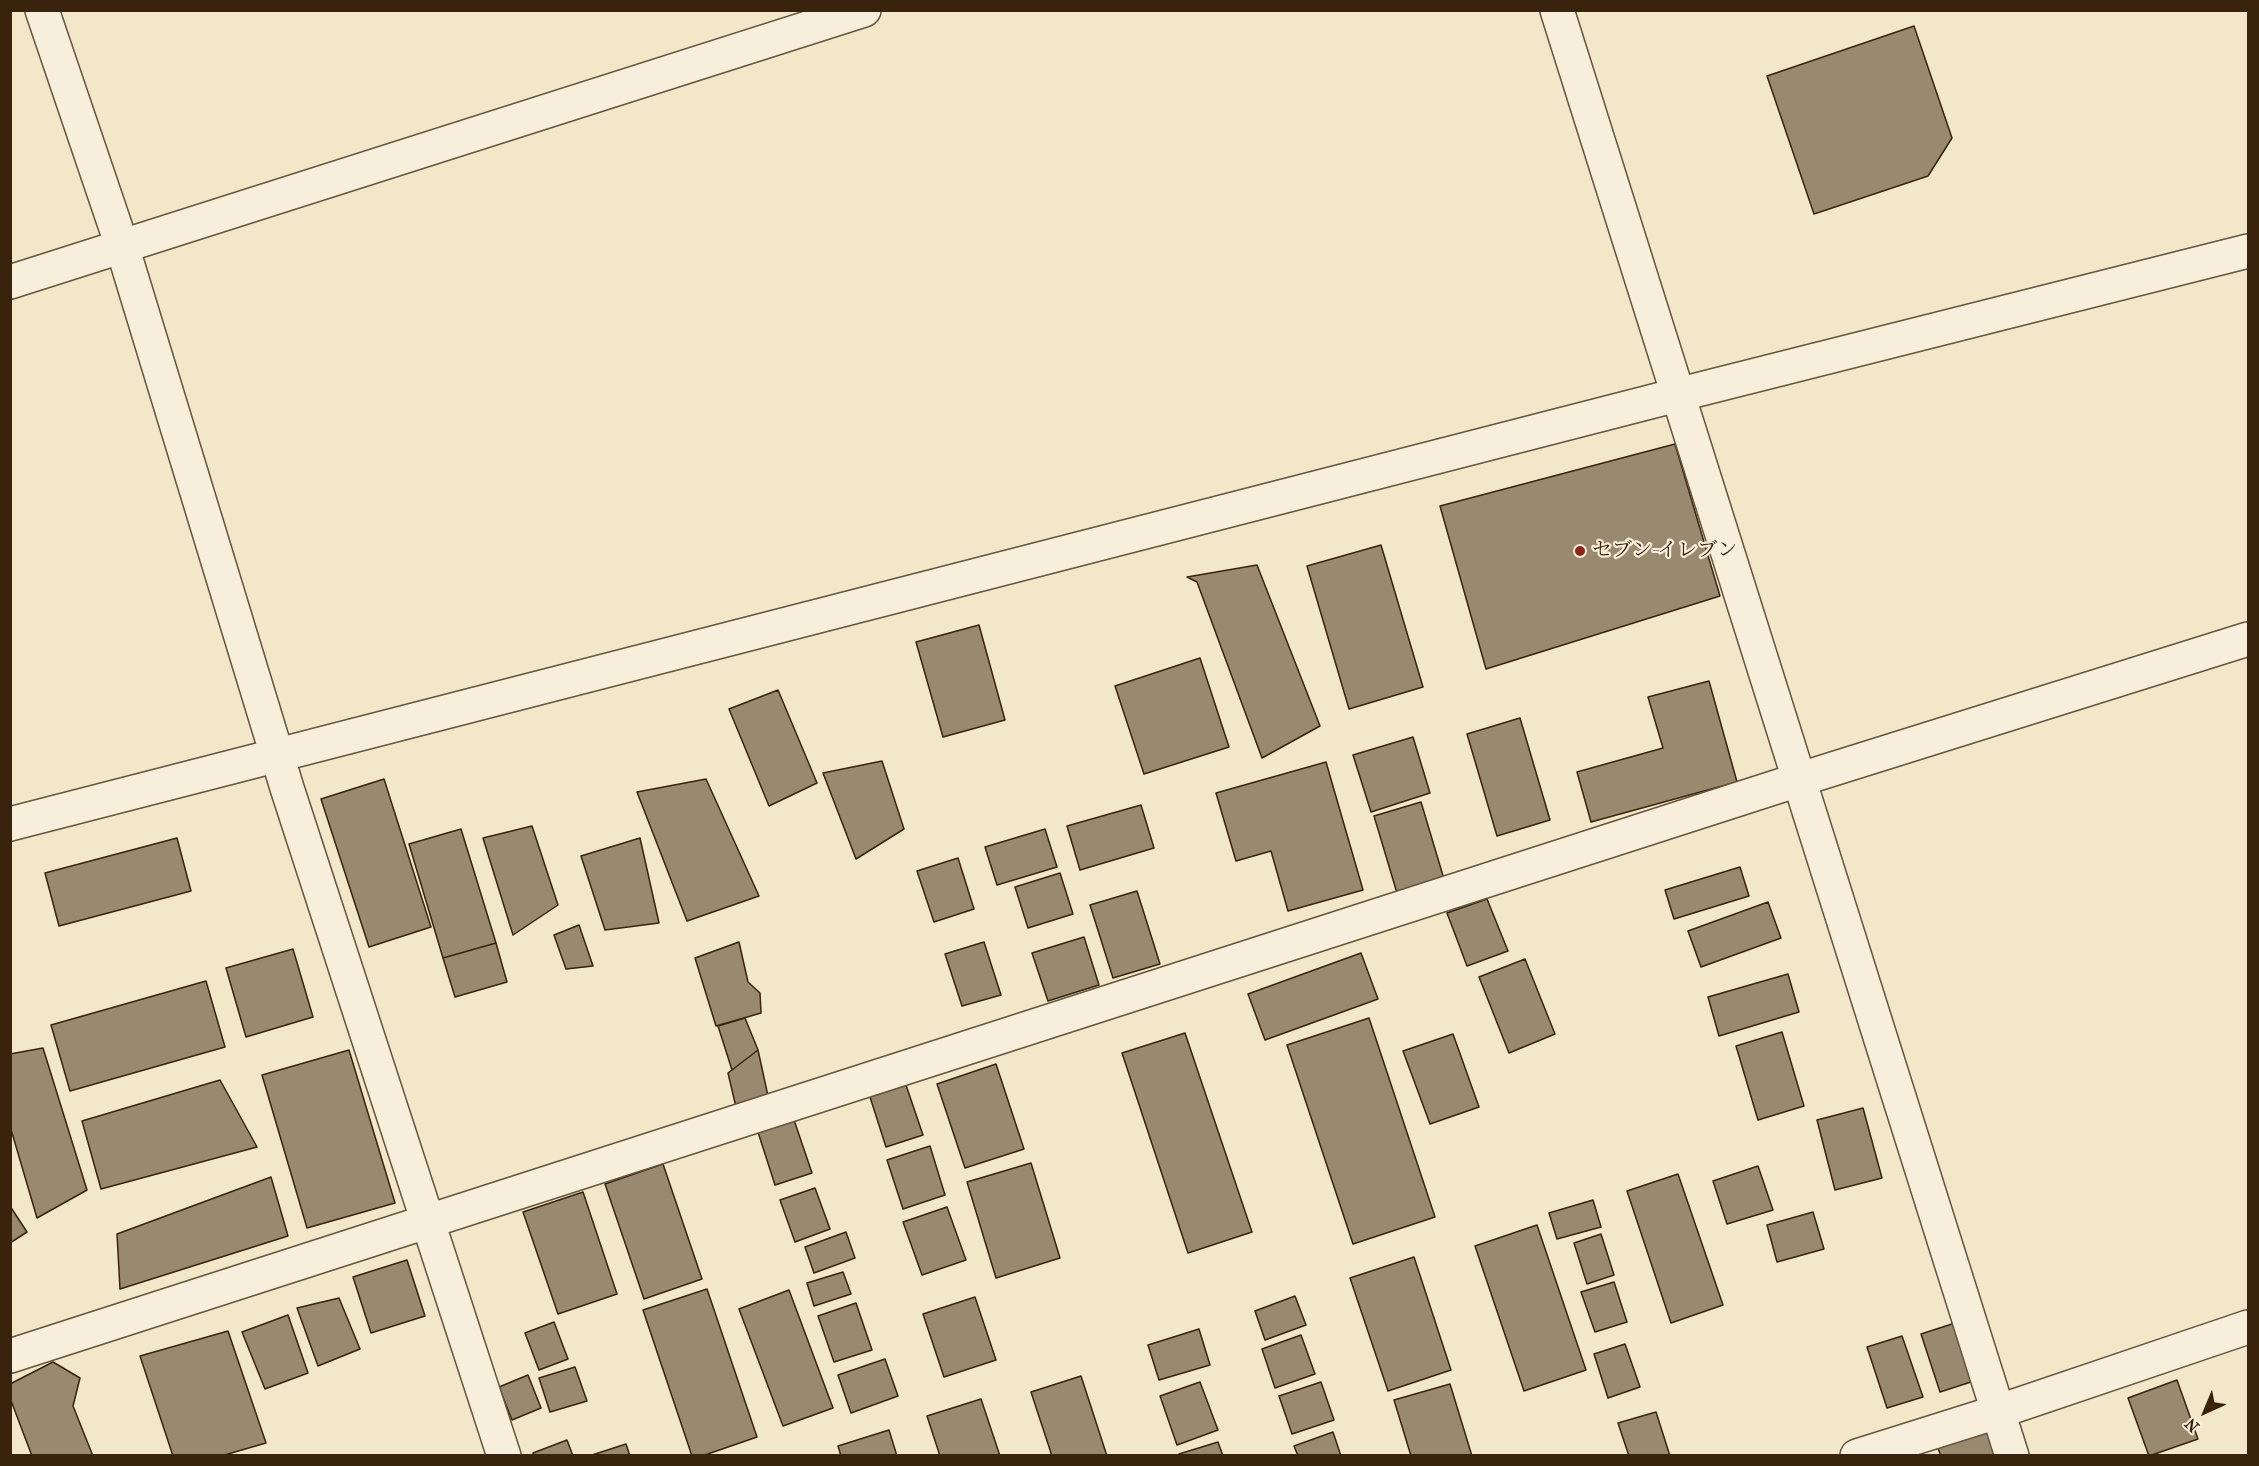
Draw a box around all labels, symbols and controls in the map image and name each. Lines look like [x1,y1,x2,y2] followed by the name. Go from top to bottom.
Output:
[1592,539,1737,563] place label: セブン-イレブン
[1573,544,1587,558] marker: セブン-イレブン
[2175,1382,2235,1442] north arrow
[2181,1414,2203,1436] text: N

